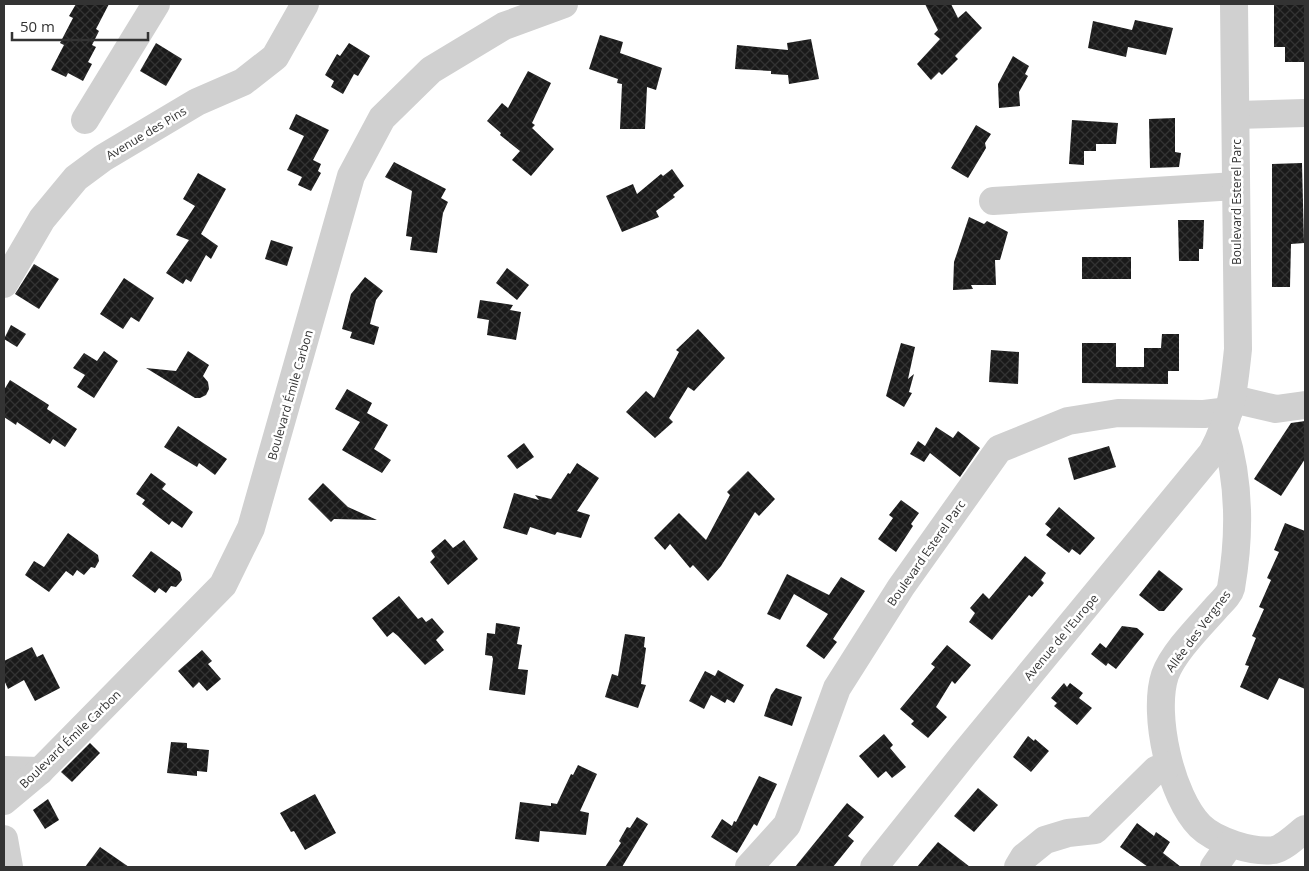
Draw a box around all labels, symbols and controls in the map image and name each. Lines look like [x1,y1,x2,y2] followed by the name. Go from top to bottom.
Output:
[12,10,149,42] scale bar
[20,16,55,36] text: 50 m
[103,102,190,164] street label: Avenue des Pins
[1228,139,1245,265] street label: Boulevard Esterel Parc
[263,328,317,462] street label: Boulevard Émile Carbon
[883,496,969,609] street label: Boulevard Esterel Parc
[1162,586,1235,675] street label: Allée des Vergnes
[1020,590,1102,684] street label: Avenue de l'Europe
[16,686,124,792] street label: Boulevard Émile Carbon

